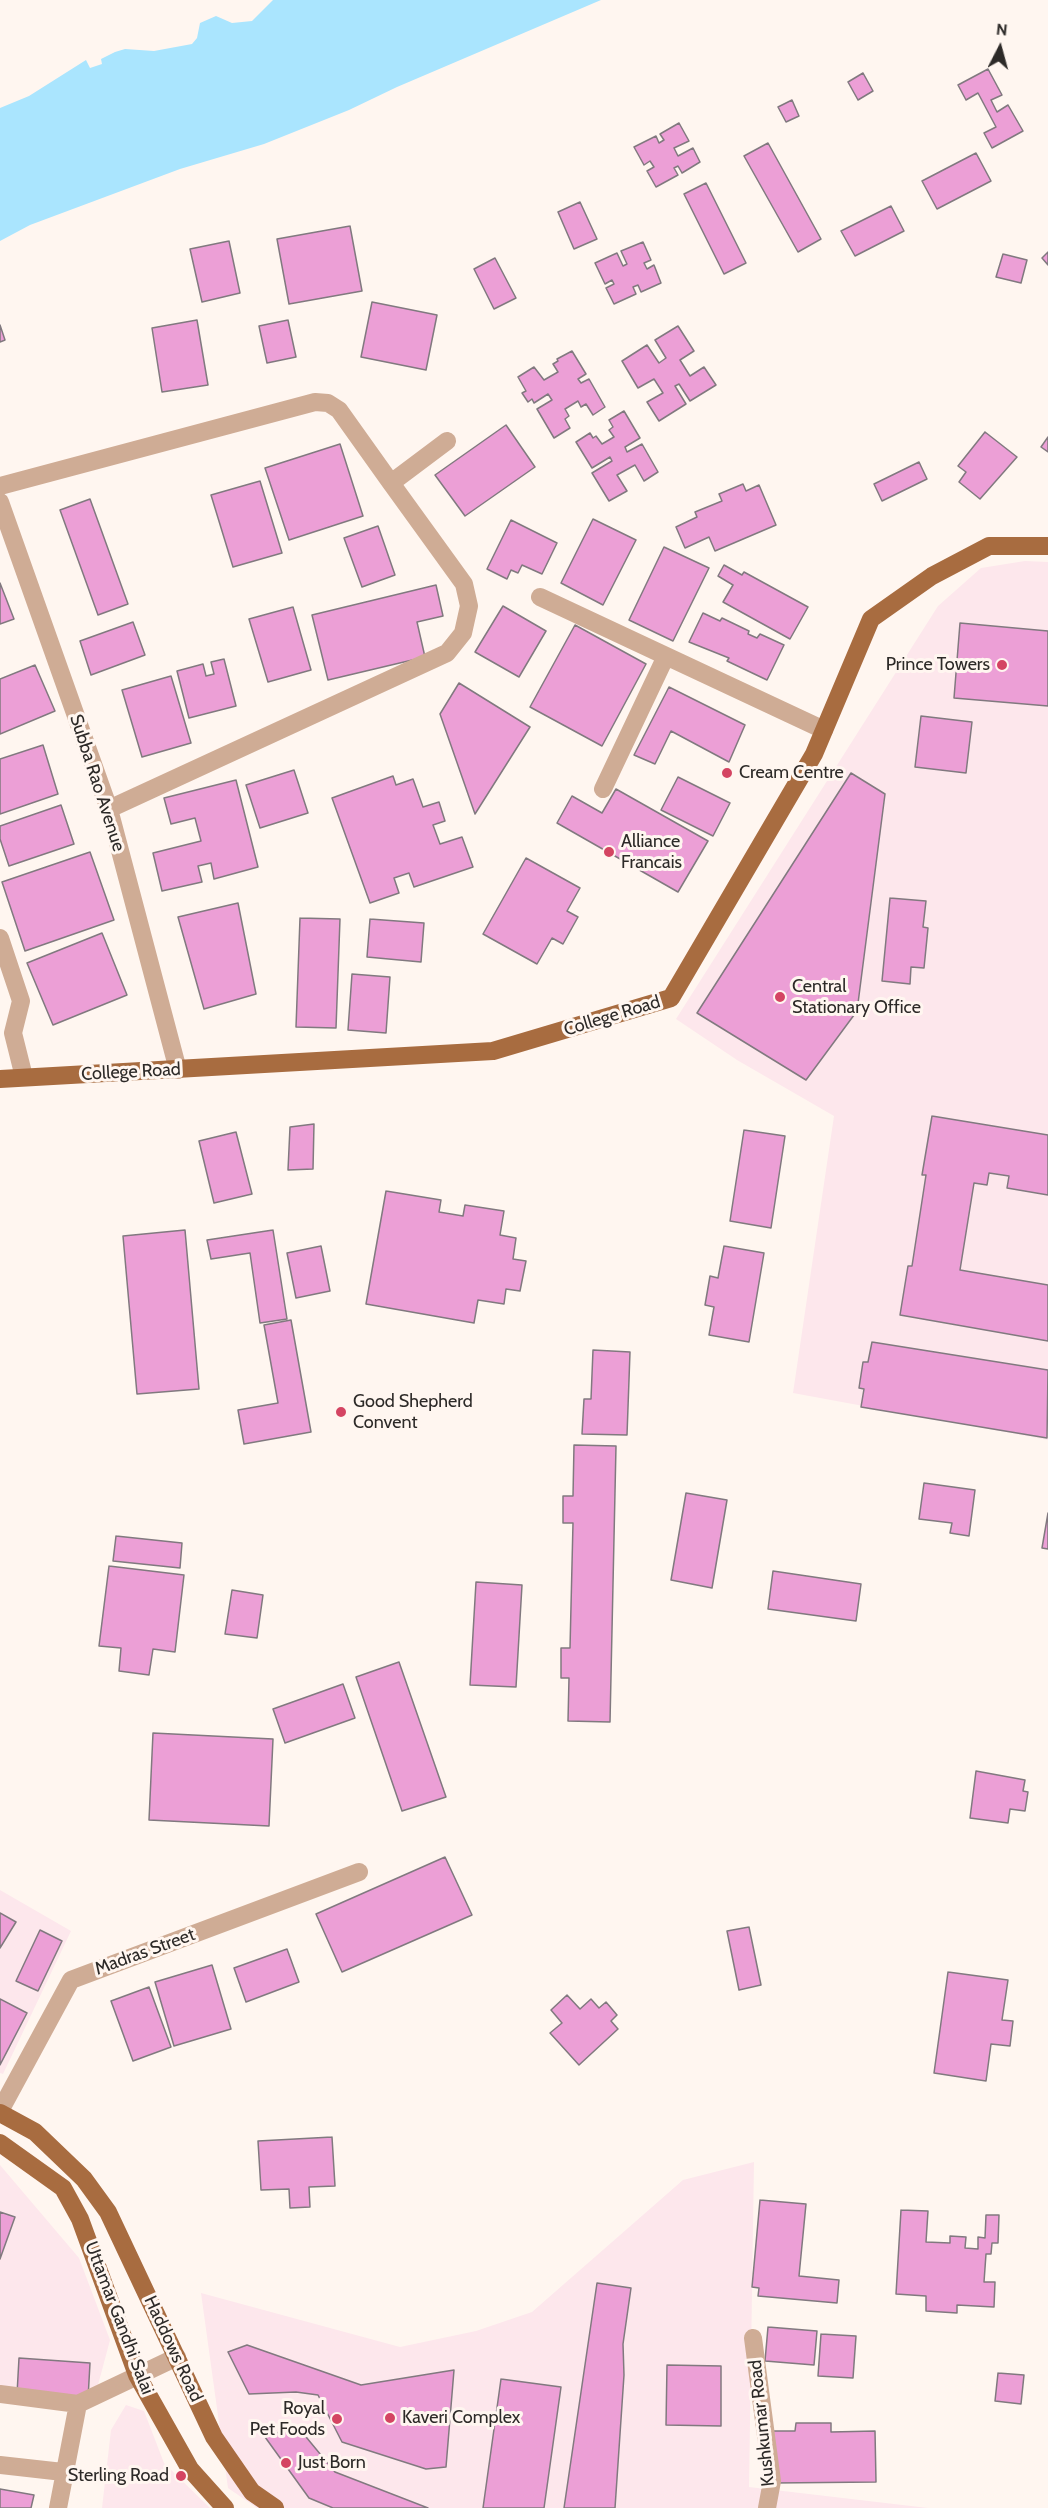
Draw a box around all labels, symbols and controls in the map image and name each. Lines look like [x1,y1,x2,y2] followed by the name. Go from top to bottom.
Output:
[970,18,1030,78] north arrow
[995,20,1009,40] text: N
[886,654,990,676] place label: Prince Towers
[995,658,1009,672] marker: Prince Towers
[65,712,129,854] street label: Subba Rao Avenue
[739,762,844,784] place label: Cream Centre
[720,766,734,780] marker: Cream Centre
[621,831,682,874] place label: Alliance Francais
[602,845,616,859] marker: Alliance Francais
[792,976,921,1018] place label: Central Stationary Office
[773,990,787,1004] marker: Central Stationary Office
[561,991,663,1041] street label: College Road
[81,1059,181,1085] street label: College Road
[353,1391,473,1434] place label: Good Shepherd Convent
[334,1405,348,1419] marker: Good Shepherd Convent
[92,1924,198,1980] street label: Madras Street
[80,2238,158,2398] street label: Uttamar Gandhi Salai
[139,2293,207,2405] street label: Haddows Road
[745,2359,779,2487] street label: Kushkumar Road
[250,2398,325,2440] place label: Royal Pet Foods
[402,2407,520,2429] place label: Kaveri Complex
[383,2411,397,2425] marker: Kaveri Complex
[330,2412,344,2426] marker: Royal Pet Foods
[298,2452,366,2474] place label: Just Born
[279,2456,293,2470] marker: Just Born
[68,2465,169,2487] place label: Sterling Road
[174,2469,188,2483] marker: Sterling Road

